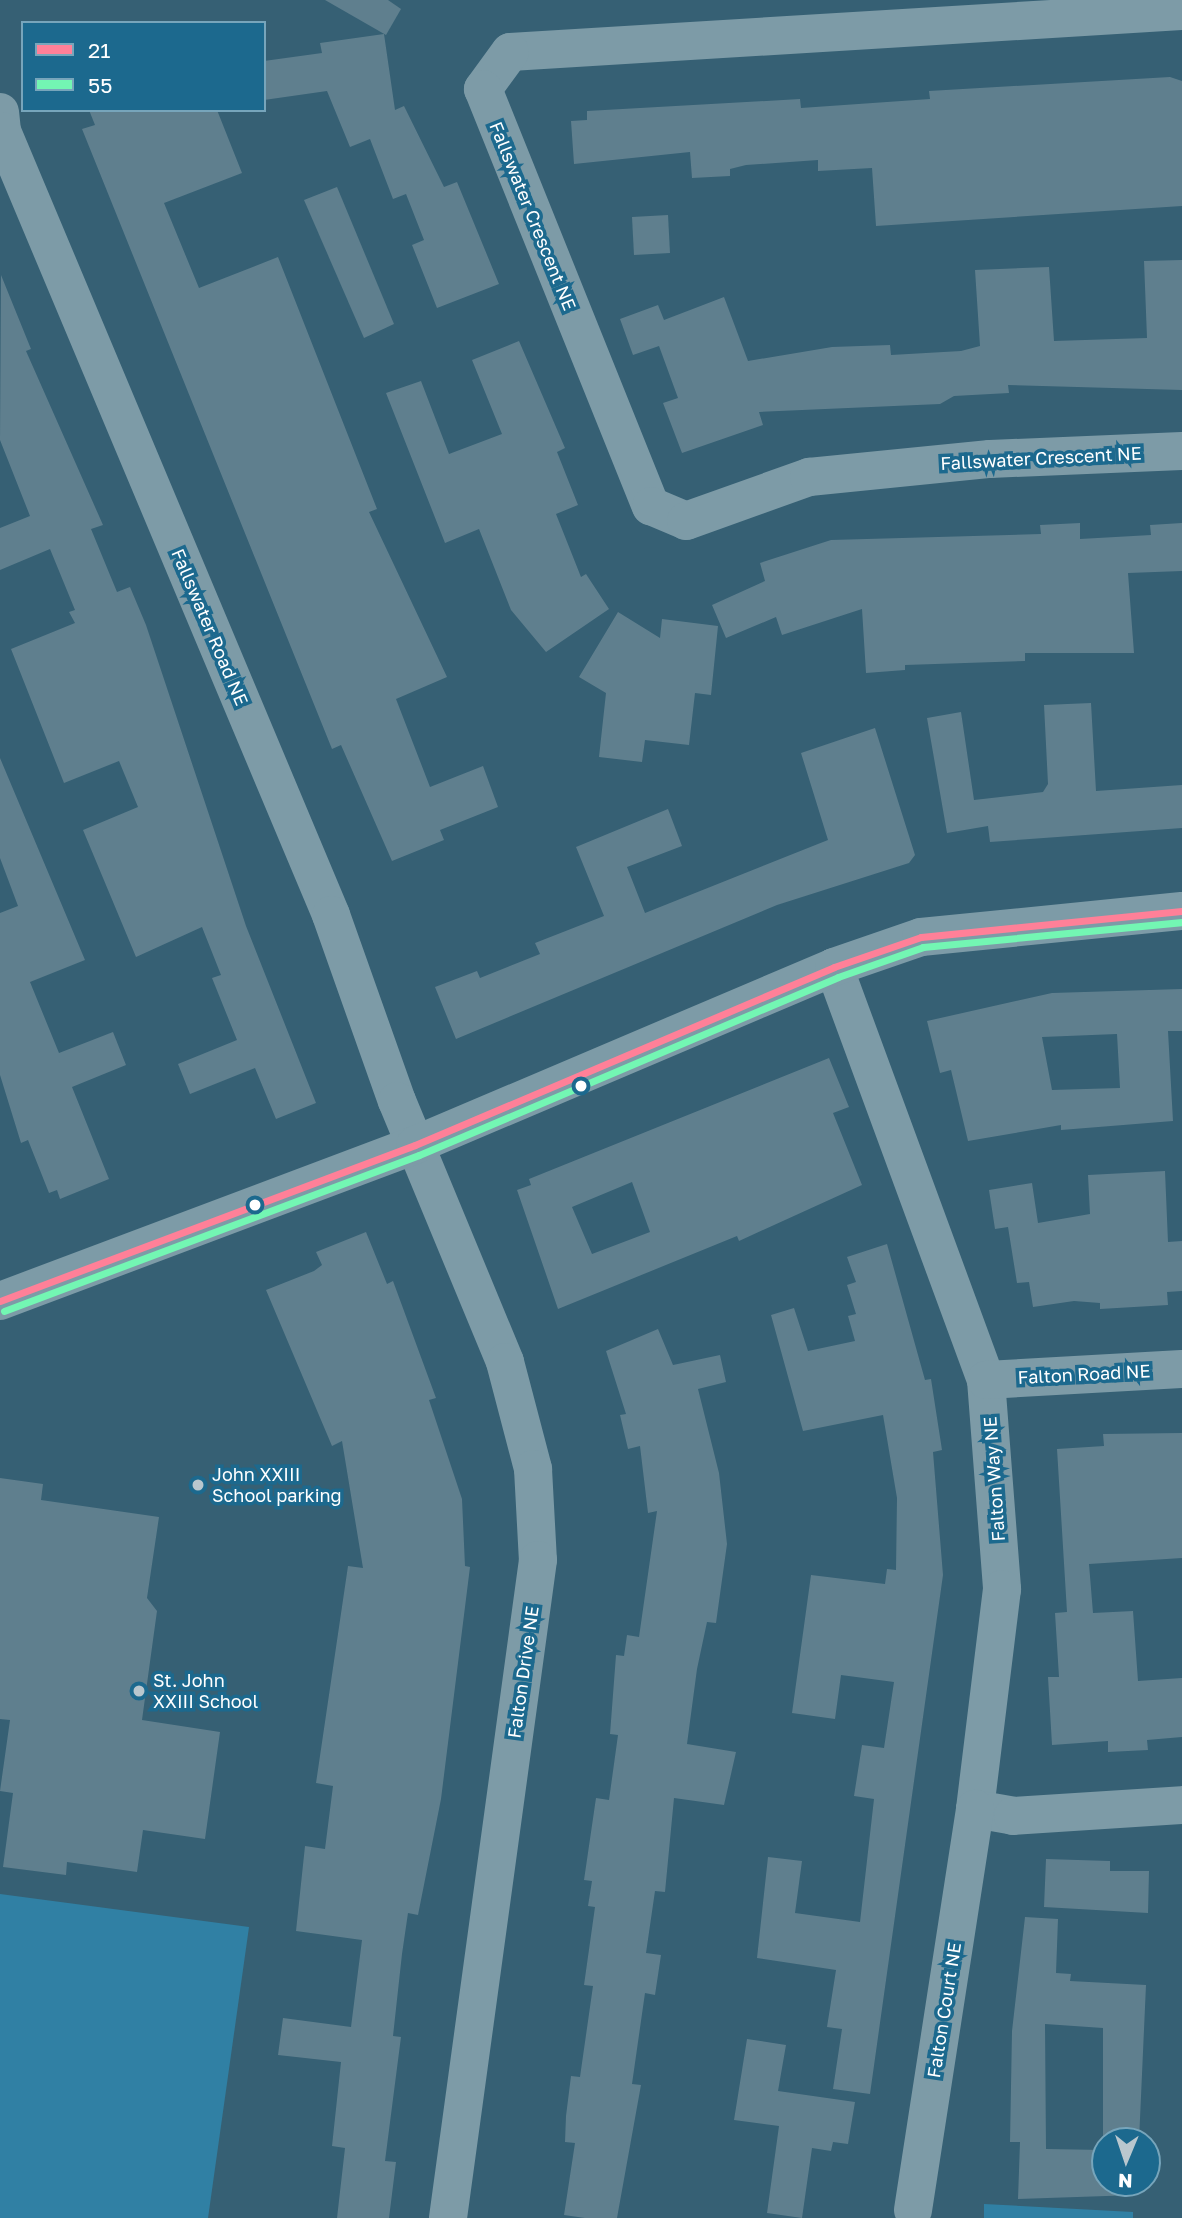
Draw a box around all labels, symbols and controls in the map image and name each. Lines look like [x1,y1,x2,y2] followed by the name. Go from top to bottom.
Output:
[21,21,266,112] legend
[88,37,110,63] text: 21
[88,72,112,98] text: 55
[485,119,581,313] street label: Fallswater Crescent NE
[940,442,1142,474] street label: Fallswater Crescent NE
[167,545,253,709] street label: Fallswater Road NE
[574,1079,588,1093] unlabelled marker
[248,1198,262,1212] unlabelled marker
[1017,1360,1151,1388] street label: Falton Road NE
[979,1416,1009,1542] street label: Falton Way NE
[212,1464,342,1506] place label: John XXIII School parking
[190,1477,206,1493] marker: John XXIII School parking
[503,1605,543,1739] street label: Falton Drive NE
[153,1670,258,1712] place label: St. John XXIII School
[131,1683,147,1699] marker: St. John XXIII School
[923,1941,965,2079] street label: Falton Court NE
[1091,2127,1161,2197] north arrow
[1118,2170,1133,2193] text: N

